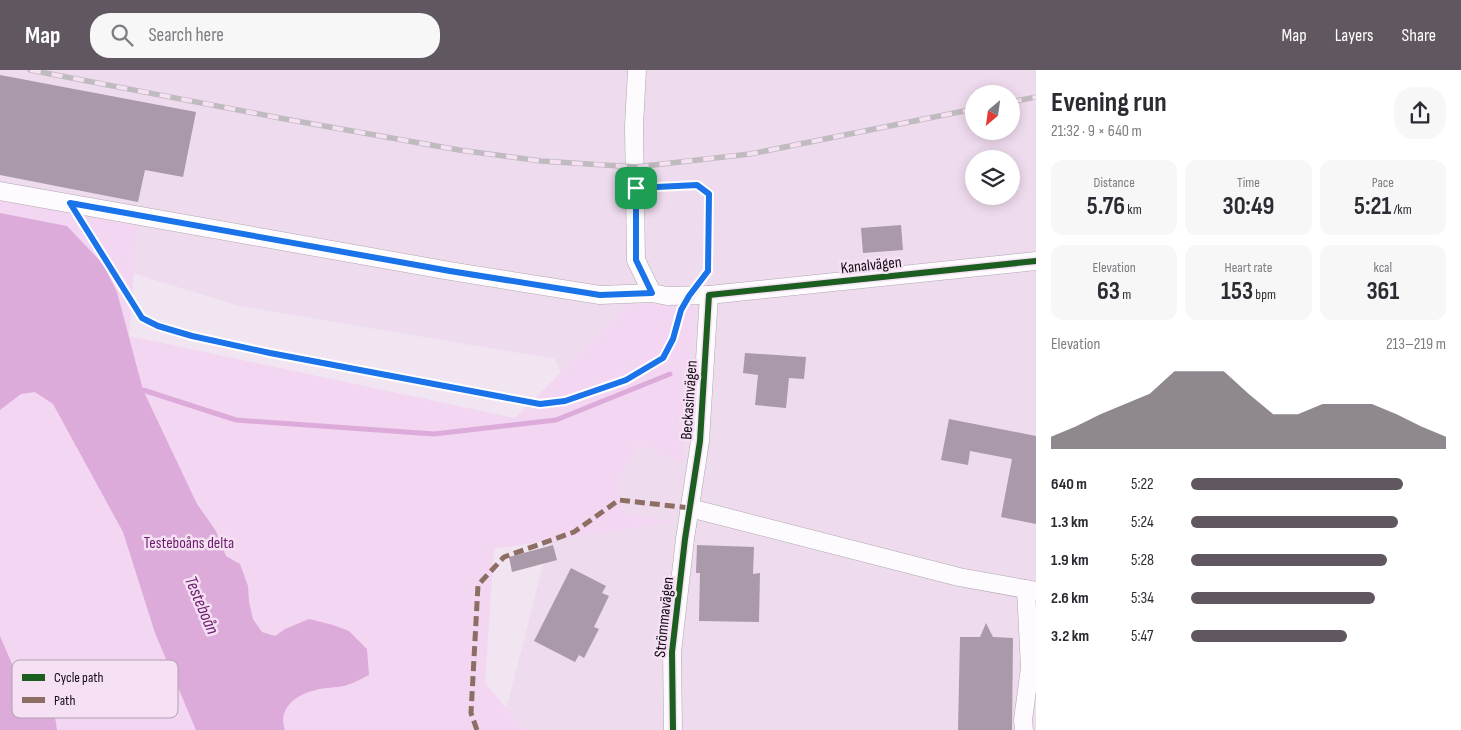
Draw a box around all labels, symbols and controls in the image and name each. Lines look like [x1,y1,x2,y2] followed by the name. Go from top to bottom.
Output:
[90,13,440,58] search box
[25,21,60,50] text: Map
[108,21,136,49] icon: search
[148,24,224,47] text: Search here
[1282,25,1307,46] text: Map
[1335,25,1374,46] text: Layers
[1402,25,1436,46] text: Share
[965,85,1020,140] north arrow
[965,85,1020,205] map controls
[1051,86,1167,119] text: Evening run
[1394,87,1446,139] button: share
[1051,122,1142,141] text: 21:32 · 9 × 640 m
[965,150,1020,205] button: layers
[615,167,657,209] pin
[622,174,650,202] icon: arrive
[1094,174,1135,191] text: Distance
[1237,174,1260,191] text: Time
[1372,174,1394,191] text: Pace
[1087,191,1125,222] text: 5.76
[1223,191,1274,222] text: 30:49
[1354,191,1391,222] text: 5:21
[1125,201,1142,218] text: km
[1391,201,1412,218] text: /km
[840,253,902,278] street label: Kanalvägen
[1093,259,1136,276] text: Elevation
[1225,259,1272,276] text: Heart rate
[1374,259,1392,276] text: kcal
[1097,276,1120,307] text: 63
[1221,276,1253,307] text: 153
[1366,276,1399,307] text: 361
[1120,286,1131,303] text: m
[1253,286,1276,303] text: bpm
[1051,335,1100,354] text: Elevation
[1386,335,1446,354] text: 213–219 m
[677,360,702,440] street label: Beckasinvägen
[1051,475,1087,494] text: 640 m
[1131,475,1154,494] text: 5:22
[1051,513,1088,532] text: 1.3 km
[1131,513,1154,532] text: 5:24
[144,534,234,553] park label: Testeboåns delta
[1051,551,1089,570] text: 1.9 km
[1131,551,1154,570] text: 5:28
[180,573,223,638] water label: Testeboån
[651,576,678,658] street label: Strömmavägen
[1051,589,1089,608] text: 2.6 km
[1131,589,1154,608] text: 5:34
[1051,627,1089,646] text: 3.2 km
[1131,627,1153,646] text: 5:47
[12,660,178,718] legend
[54,669,104,686] text: Cycle path
[54,692,75,709] text: Path

